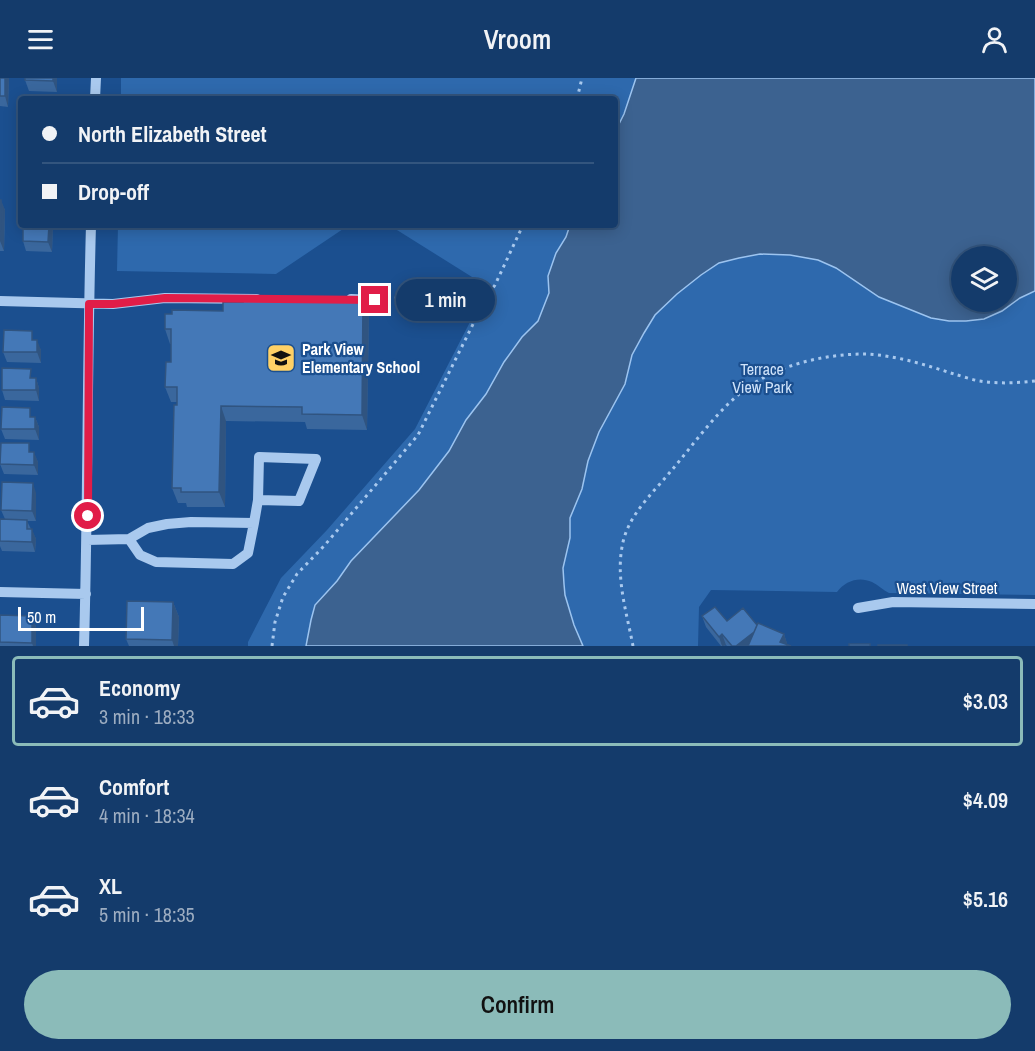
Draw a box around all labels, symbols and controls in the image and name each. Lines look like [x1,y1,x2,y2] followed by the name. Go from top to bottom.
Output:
[484,21,551,57] text: Vroom
[24,23,57,56] icon: menu
[978,23,1011,56] icon: person
[78,119,266,149] text: North Elizabeth Street
[78,177,149,207] text: Drop-off
[951,246,1017,312] map controls
[951,246,1017,312] button: layers
[396,279,495,321] callout: 1 min
[361,286,388,313] route end
[424,286,467,313] text: 1 min
[302,338,420,378] place label: Park View Elementary School
[265,342,297,374] school or university icon: Park View Elementary School
[732,358,792,398] park label: Terrace View Park
[74,502,101,529] route start
[897,577,998,599] street label: West View Street
[18,604,144,632] scale bar
[27,606,56,628] text: 50 m
[99,673,180,703] text: Economy
[27,674,81,728] icon: car
[963,686,1008,716] text: $3.03
[99,703,195,730] text: 3 min · 18:33
[99,772,169,802] text: Comfort
[27,773,81,827] icon: car
[963,785,1008,815] text: $4.09
[99,802,195,829] text: 4 min · 18:34
[99,871,122,901] text: XL
[27,872,81,926] icon: car
[963,884,1008,914] text: $5.16
[99,901,195,928] text: 5 min · 18:35
[24,970,1011,1039] button: Confirm

